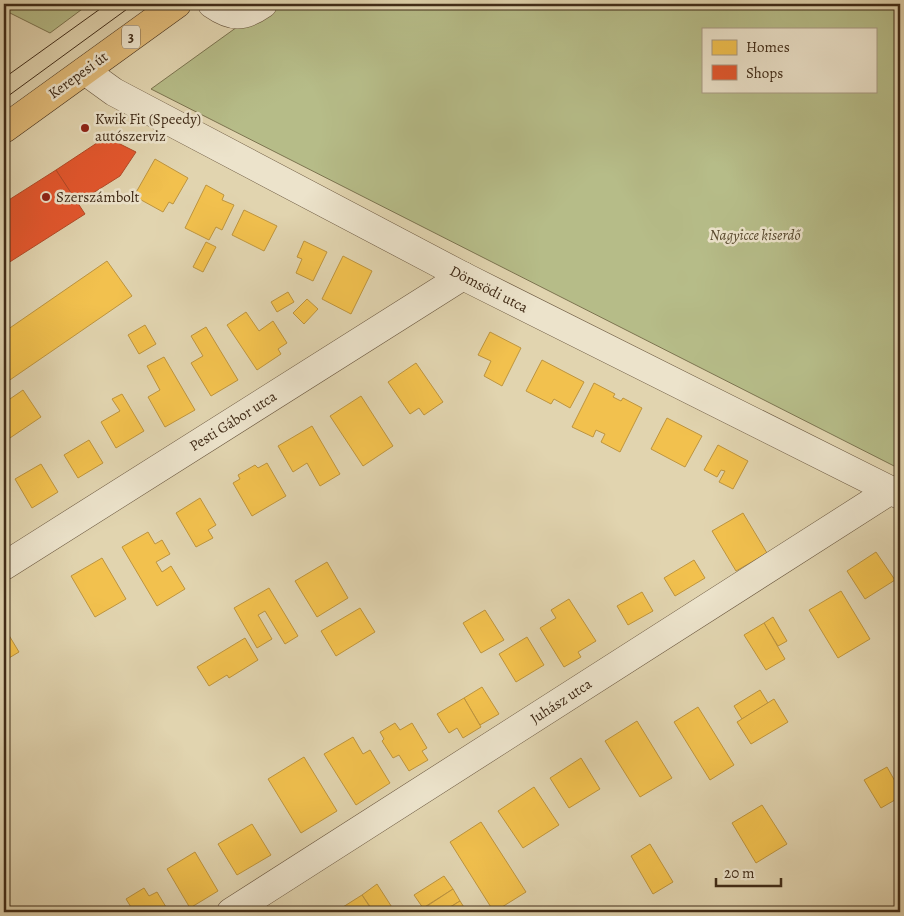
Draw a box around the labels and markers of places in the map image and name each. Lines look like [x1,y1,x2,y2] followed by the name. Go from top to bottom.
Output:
[95,109,201,146] place label: Kwik Fit (Speedy) autószerviz
[79,122,91,134] marker: Kwik Fit (Speedy) autószerviz
[56,187,139,207] place label: Szerszámbolt
[40,191,52,203] marker: Szerszámbolt

